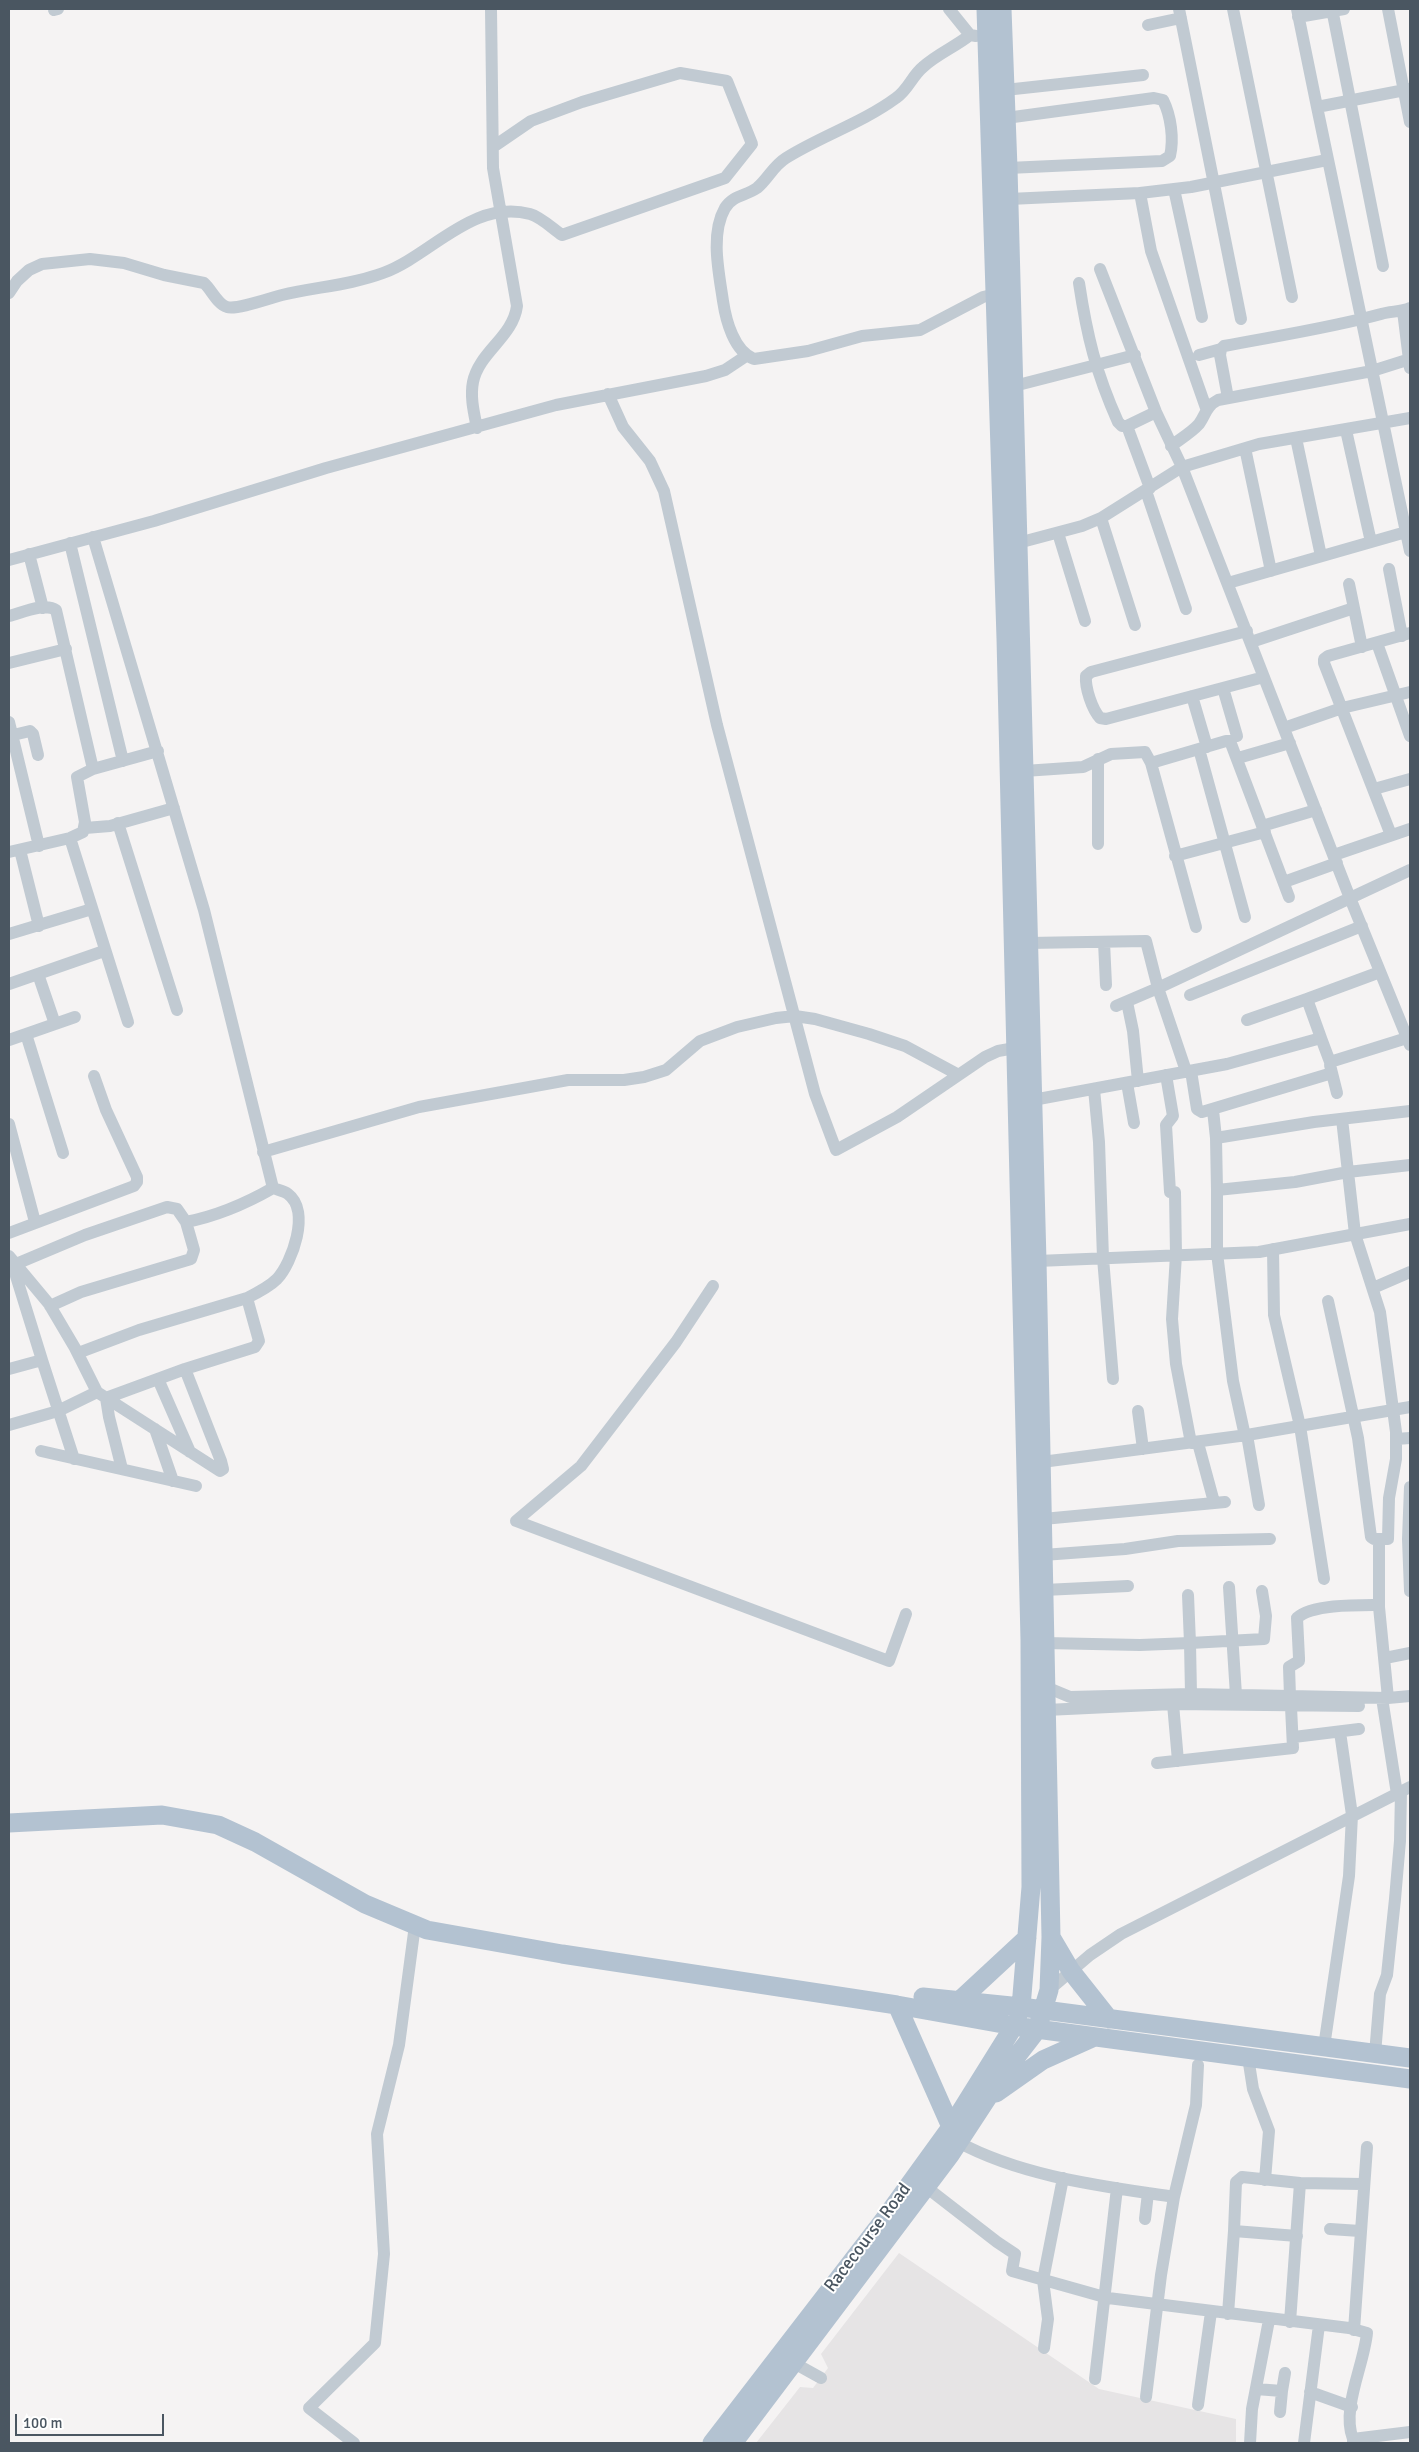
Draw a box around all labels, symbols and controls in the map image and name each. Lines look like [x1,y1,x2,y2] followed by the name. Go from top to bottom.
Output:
[820,2179,916,2297] street label: Racecourse Road
[18,2404,166,2436] scale bar
[23,2414,63,2432] text: 100 m

